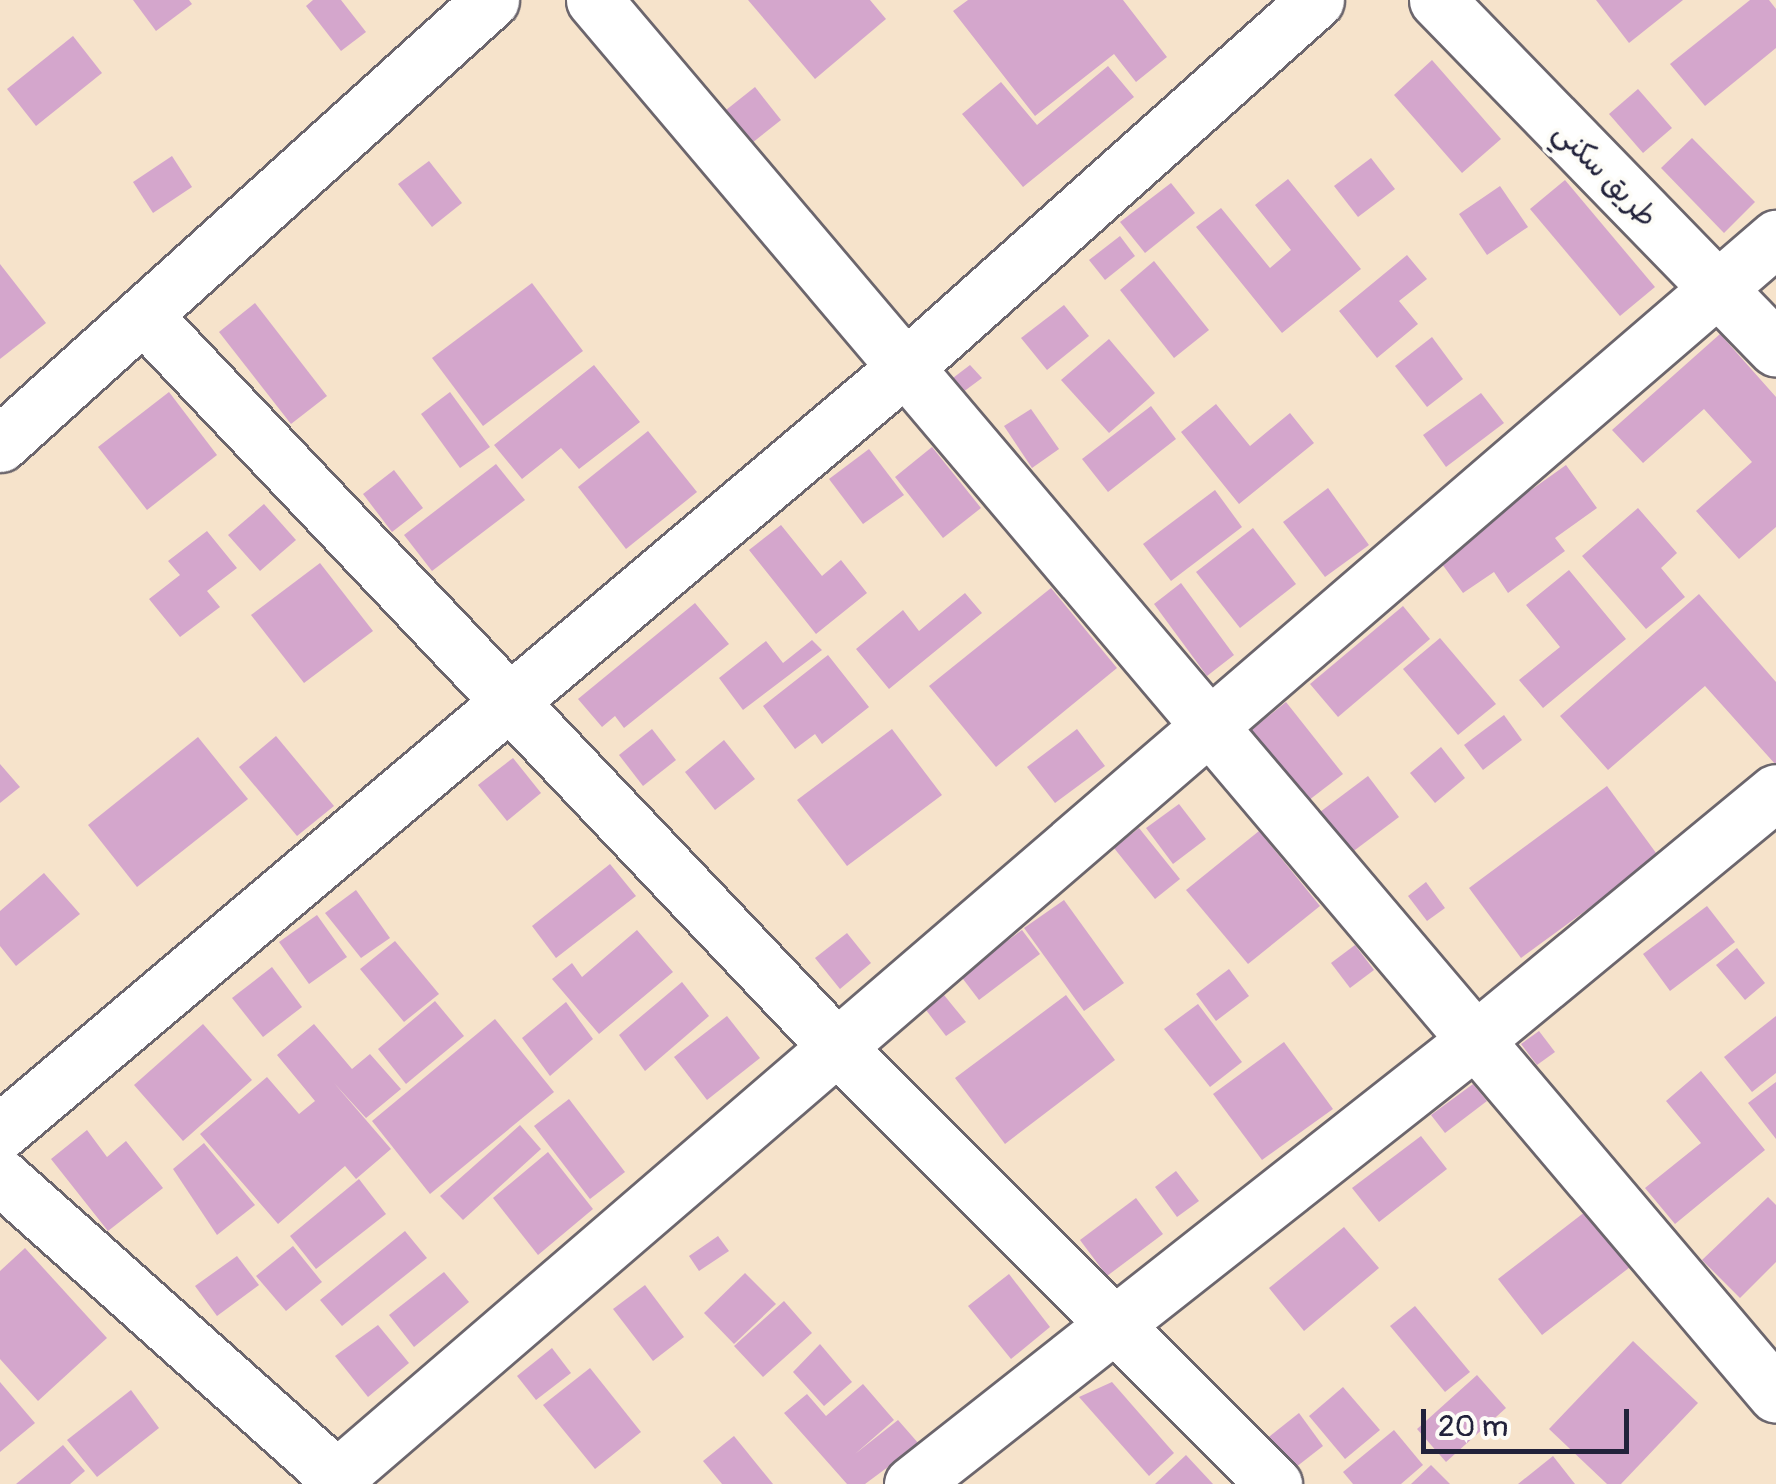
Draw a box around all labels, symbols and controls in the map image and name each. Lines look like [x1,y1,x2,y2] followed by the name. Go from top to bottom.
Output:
[1546,115,1664,235] street label: طريق سكني
[1426,1389,1634,1451] scale bar
[1438,1408,1508,1445] text: 20 m

